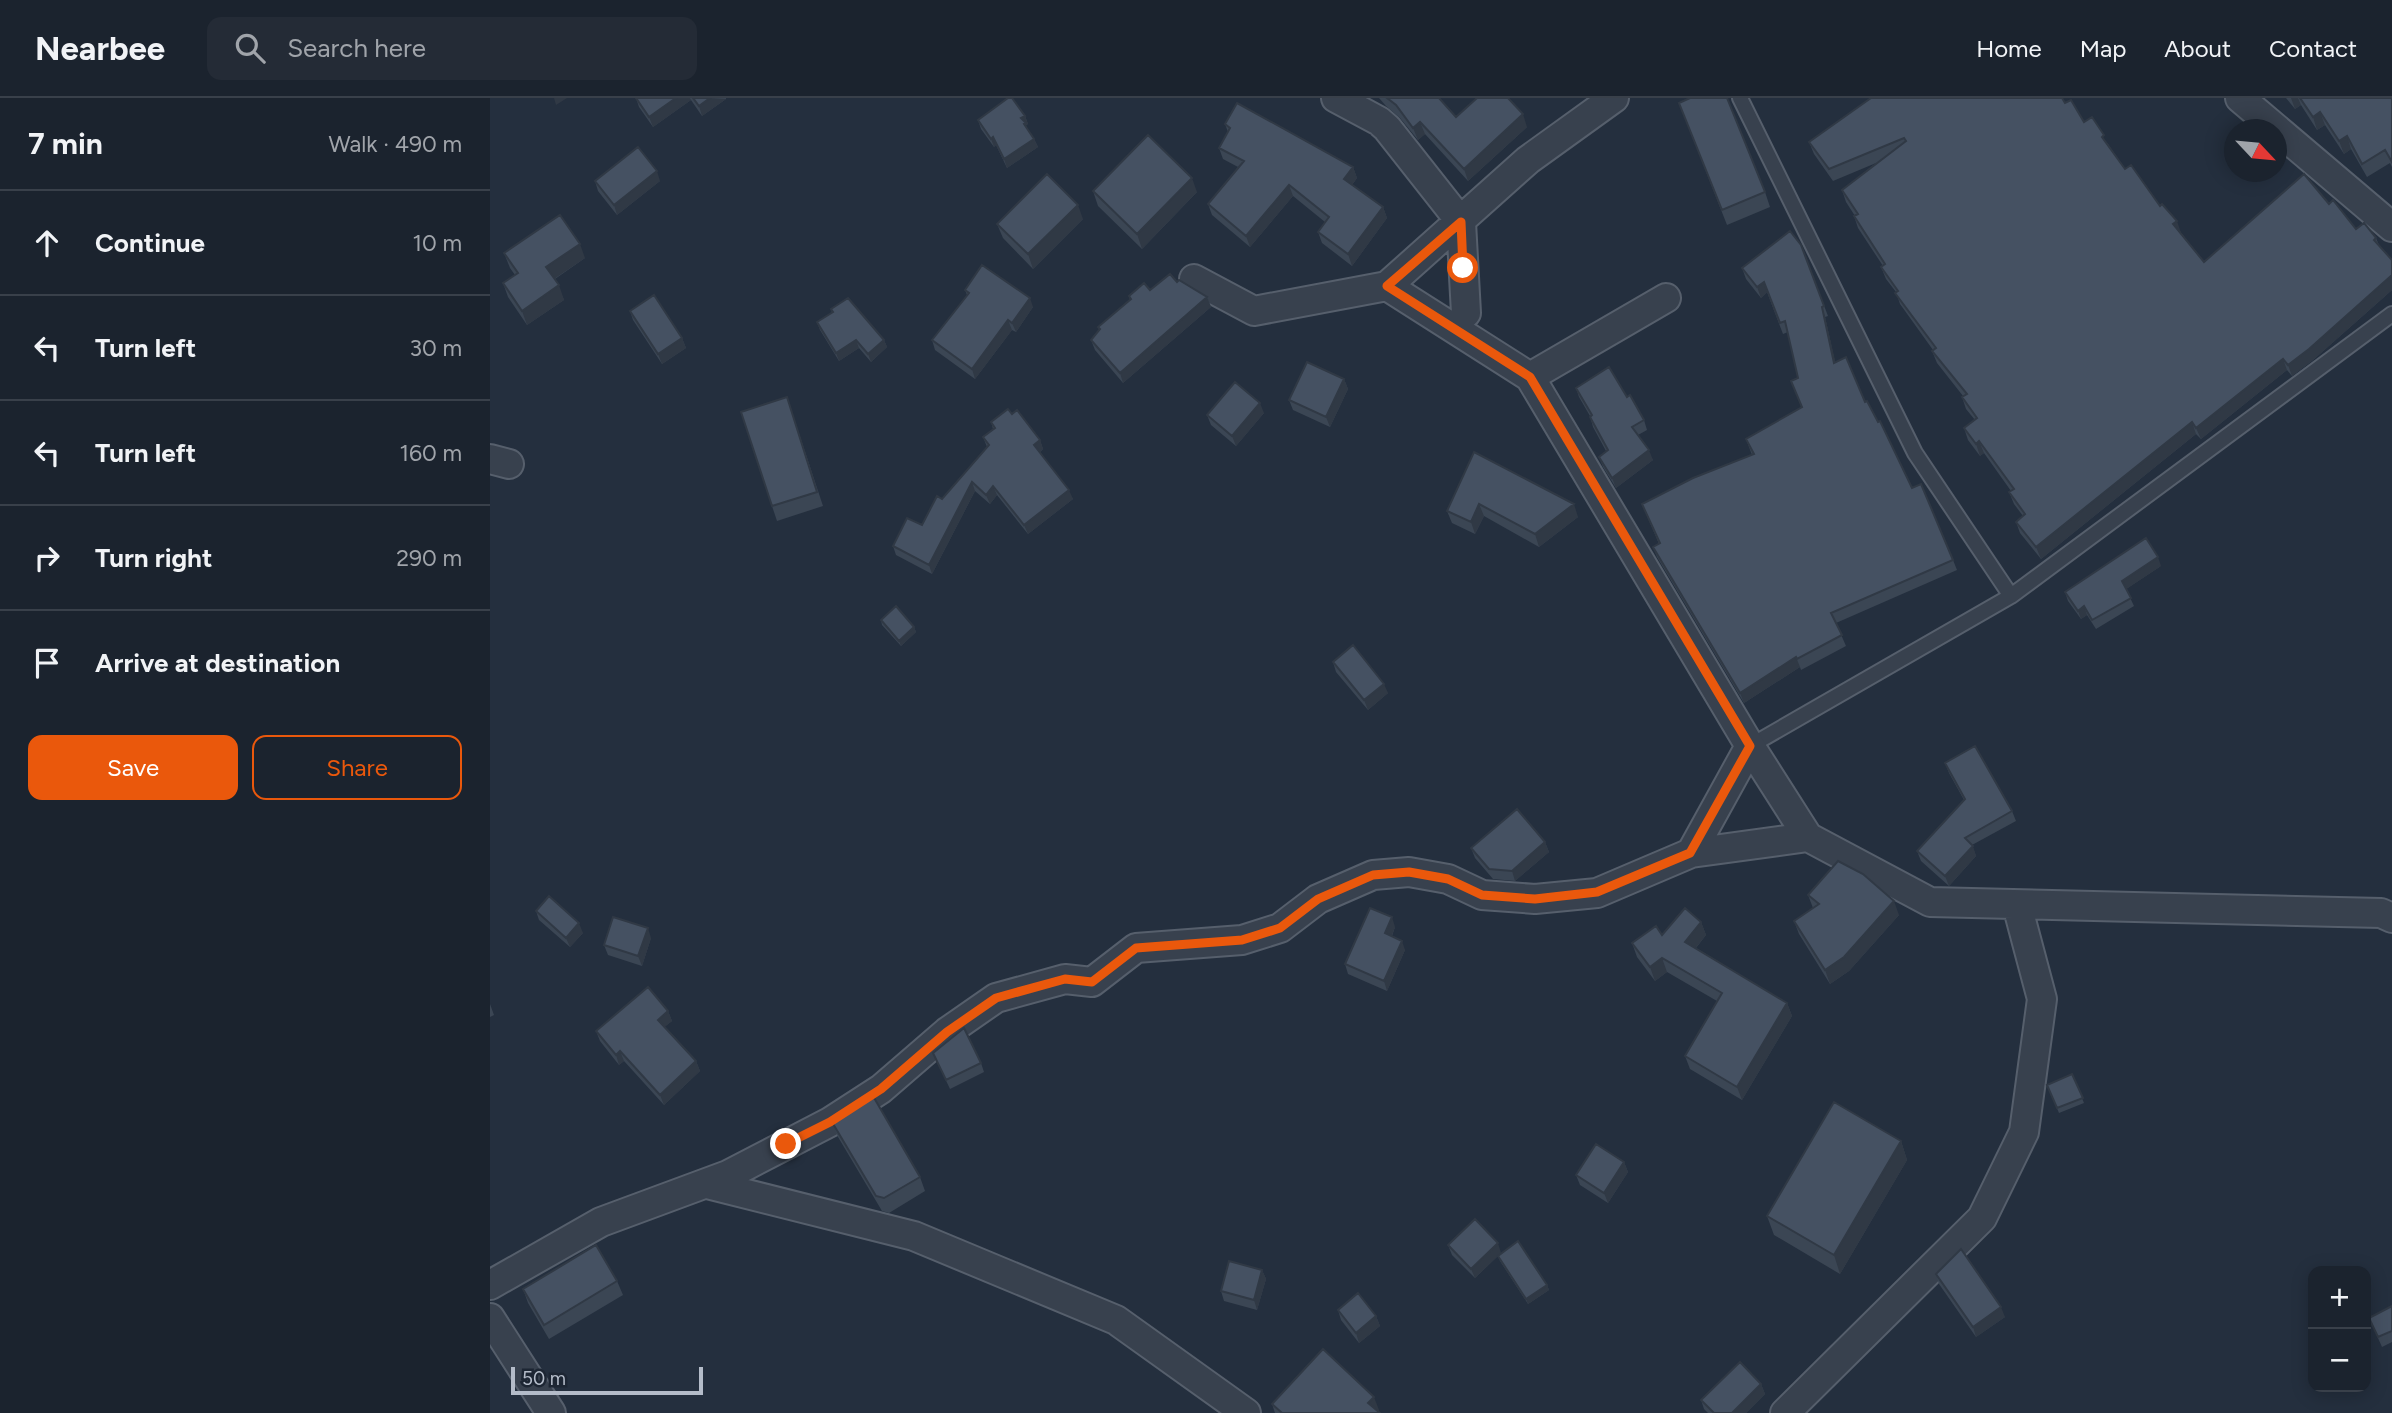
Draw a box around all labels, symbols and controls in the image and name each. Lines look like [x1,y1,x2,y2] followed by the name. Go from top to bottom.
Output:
[207,17,697,80] search box
[35,29,165,68] text: Nearbee
[231,29,269,67] icon: search
[287,32,426,64] text: Search here
[1976,34,2042,63] text: Home
[2080,34,2126,63] text: Map
[2164,34,2231,63] text: About
[2269,34,2357,63] text: Contact
[2224,119,2287,182] north arrow
[28,125,103,162] text: 7 min
[328,130,462,158] text: Walk · 490 m
[28,224,66,262] icon: ahead
[95,227,205,259] text: Continue
[413,229,462,257] text: 10 m
[1447,252,1478,283] route start
[28,329,66,367] icon: left
[95,332,196,364] text: Turn left
[409,334,462,362] text: 30 m
[28,434,66,472] icon: left
[95,437,196,469] text: Turn left
[399,439,462,467] text: 160 m
[28,539,66,577] icon: right
[95,542,212,574] text: Turn right
[396,544,462,572] text: 290 m
[28,644,66,682] icon: arrive
[95,647,340,679] text: Arrive at destination
[28,735,238,800] button: Save
[252,735,462,800] button: Share
[770,1128,801,1159] route end
[2308,1266,2371,1392] map controls
[2308,1266,2371,1329] button: +
[2308,1329,2371,1392] button: −
[511,1364,704,1396] scale bar
[522,1367,566,1390] text: 50 m

